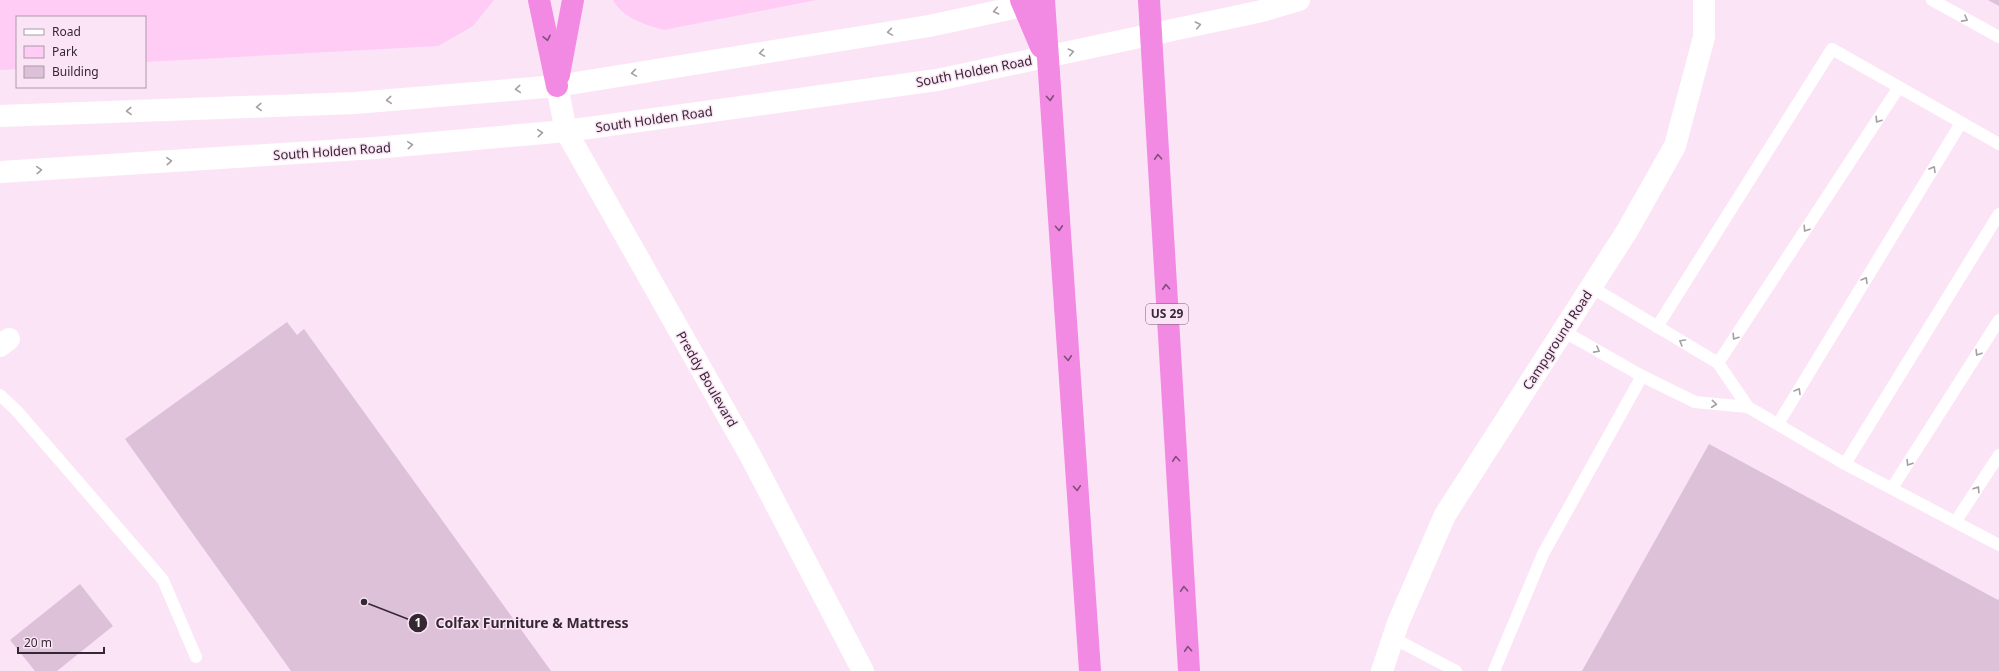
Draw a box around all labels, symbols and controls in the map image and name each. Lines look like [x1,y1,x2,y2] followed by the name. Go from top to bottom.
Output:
[993,7,1000,15] one-way arrow
[1961,14,1969,21] one-way arrow
[16,16,146,88] legend
[1195,21,1201,29] one-way arrow
[52,23,81,40] text: Road
[887,28,893,36] one-way arrow
[543,35,551,41] one-way arrow
[52,43,78,60] text: Park
[759,48,765,57] one-way arrow
[1068,48,1074,56] one-way arrow
[914,51,1034,91] street label: South Holden Road
[52,63,99,80] text: Building
[630,69,637,77] one-way arrow
[515,84,521,93] one-way arrow
[1045,95,1054,102] one-way arrow
[386,96,392,105] one-way arrow
[256,102,262,111] one-way arrow
[594,102,714,136] street label: South Holden Road
[126,107,132,116] one-way arrow
[1875,116,1882,123] one-way arrow
[537,129,543,138] one-way arrow
[273,138,391,164] street label: South Holden Road
[407,141,413,150] one-way arrow
[1153,154,1162,160] one-way arrow
[166,157,172,166] one-way arrow
[36,165,42,174] one-way arrow
[1928,166,1936,173] one-way arrow
[1804,224,1811,231] one-way arrow
[1054,225,1063,231] one-way arrow
[1861,277,1868,284] one-way arrow
[1161,284,1170,290] one-way arrow
[1518,287,1596,393] street label: Campground Road
[1146,304,1188,324] road number: US 29
[672,328,742,430] street label: Preddy Boulevard
[1732,333,1740,340] one-way arrow
[1679,339,1686,346] one-way arrow
[1593,346,1600,353] one-way arrow
[1975,349,1983,356] one-way arrow
[1064,355,1073,361] one-way arrow
[1793,388,1801,395] one-way arrow
[1711,399,1717,408] one-way arrow
[1172,456,1181,462] one-way arrow
[1906,459,1913,466] one-way arrow
[1073,484,1082,491] one-way arrow
[1972,486,1980,493] one-way arrow
[1180,586,1188,592] one-way arrow
[408,610,637,636] callout: Colfax Furniture & Mattress
[435,613,629,632] text: Colfax Furniture & Mattress
[415,614,421,631] text: 1
[18,629,104,655] scale bar
[24,634,52,651] text: 20 m
[1183,646,1192,652] one-way arrow

